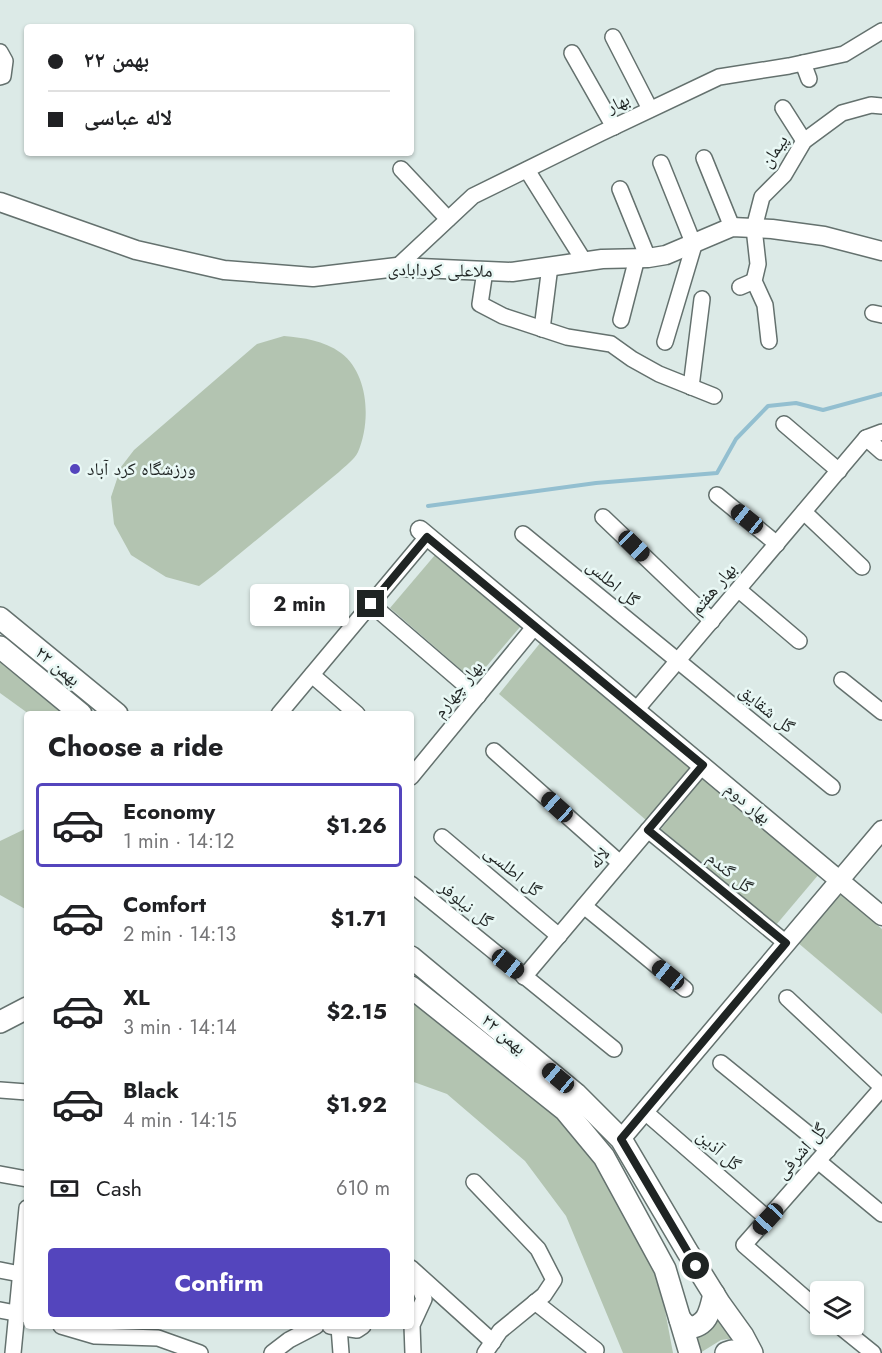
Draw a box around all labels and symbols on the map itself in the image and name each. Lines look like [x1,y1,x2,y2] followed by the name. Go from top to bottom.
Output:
[601,86,634,120] street label: بهار
[753,129,795,173] street label: پیمان
[387,256,493,284] street label: ملاعلی کردابادی
[87,456,196,482] place label: ورزشگاه کرد آباد
[68,462,82,476] marker: ورزشگاه کرد آباد
[727,501,767,537] car
[615,527,653,565] car
[581,553,646,613] street label: گل اطلس
[683,557,743,621] street label: بهار هفتم
[251,583,350,625] callout: 2 min
[357,590,384,617] route end
[30,640,86,692] street label: ۲۲ بهمن
[427,655,489,723] street label: بهار چهارم
[734,679,801,740] street label: گل شقایق
[719,776,777,830] street label: بهار دوم
[538,788,576,826] car
[478,839,548,903] street label: گل اطلسی
[582,841,616,875] street label: لاله
[701,845,759,900] street label: گل گندم
[433,874,499,934] street label: گل نیلوفر
[488,946,528,982] car
[648,957,688,993] car
[476,1008,532,1060] street label: ۲۲ بهمن
[538,1060,578,1096] car
[769,1117,833,1185] street label: گل اشرفی
[691,1123,748,1177] street label: گل آذین
[749,1200,787,1238] car
[682,1252,709,1279] route start

